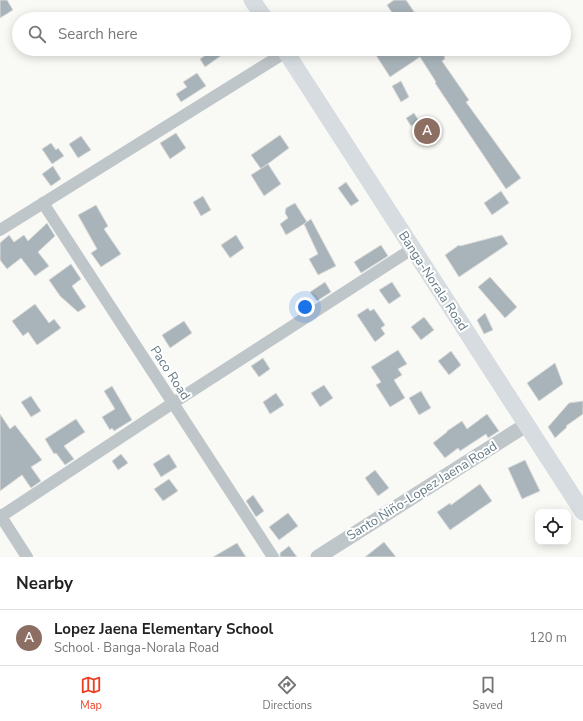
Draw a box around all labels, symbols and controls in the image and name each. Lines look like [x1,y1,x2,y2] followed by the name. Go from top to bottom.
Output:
[12,12,571,56] search box
[26,23,48,45] icon: search
[58,24,138,44] text: Search here
[414,116,440,146] pin: A
[394,228,472,334] street label: Banga-Norala Road
[295,297,315,317] your location
[146,342,194,404] street label: Paco Road
[343,437,501,545] street label: Santo Niño-Lopez Jaena Road
[535,509,571,545] map controls
[535,509,571,545] button: locate
[16,572,73,595] text: Nearby
[54,619,273,639] text: Lopez Jaena Elementary School
[24,629,34,647] text: A
[529,629,567,647] text: 120 m
[54,639,219,657] text: School · Banga-Norala Road
[80,674,102,713] tab: Map
[262,674,312,713] tab: Directions
[472,674,503,713] tab: Saved

